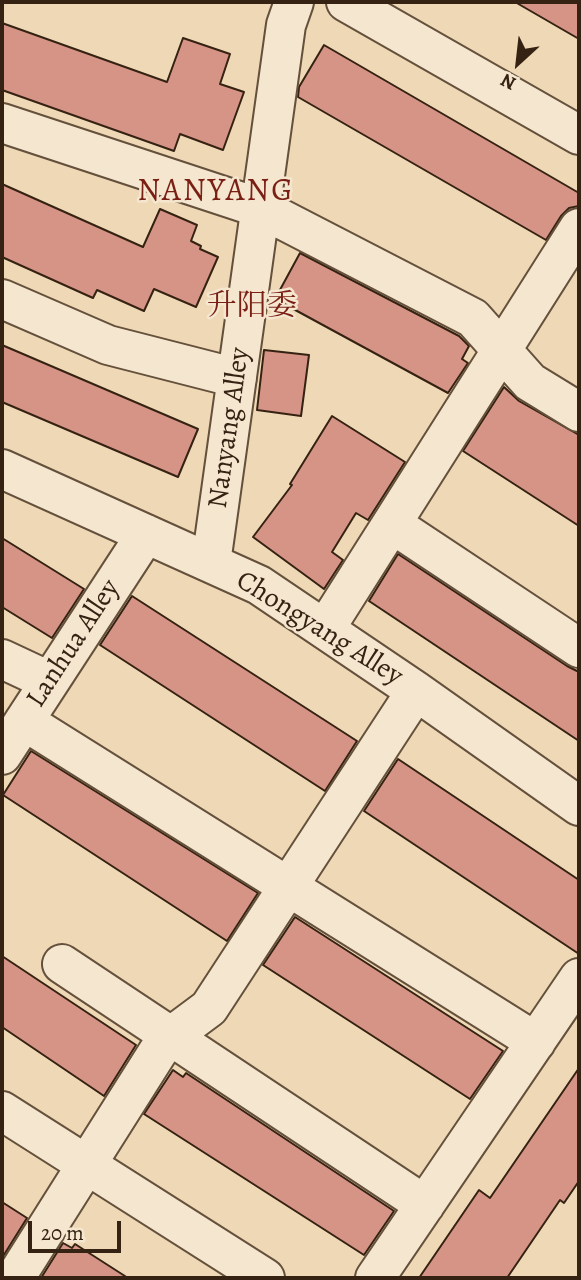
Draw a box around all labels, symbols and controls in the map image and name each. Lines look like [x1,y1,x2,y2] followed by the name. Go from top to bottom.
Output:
[483,28,553,98] north arrow
[496,67,521,96] text: N
[138,173,294,211] district label: NANYANG
[207,290,297,326] district label: 升阳委
[202,345,258,511] street label: Nanyang Alley
[229,564,409,694] street label: Chongyang Alley
[20,574,128,714] street label: Lanhua Alley
[32,1206,124,1250] scale bar
[41,1219,84,1247] text: 20 m

